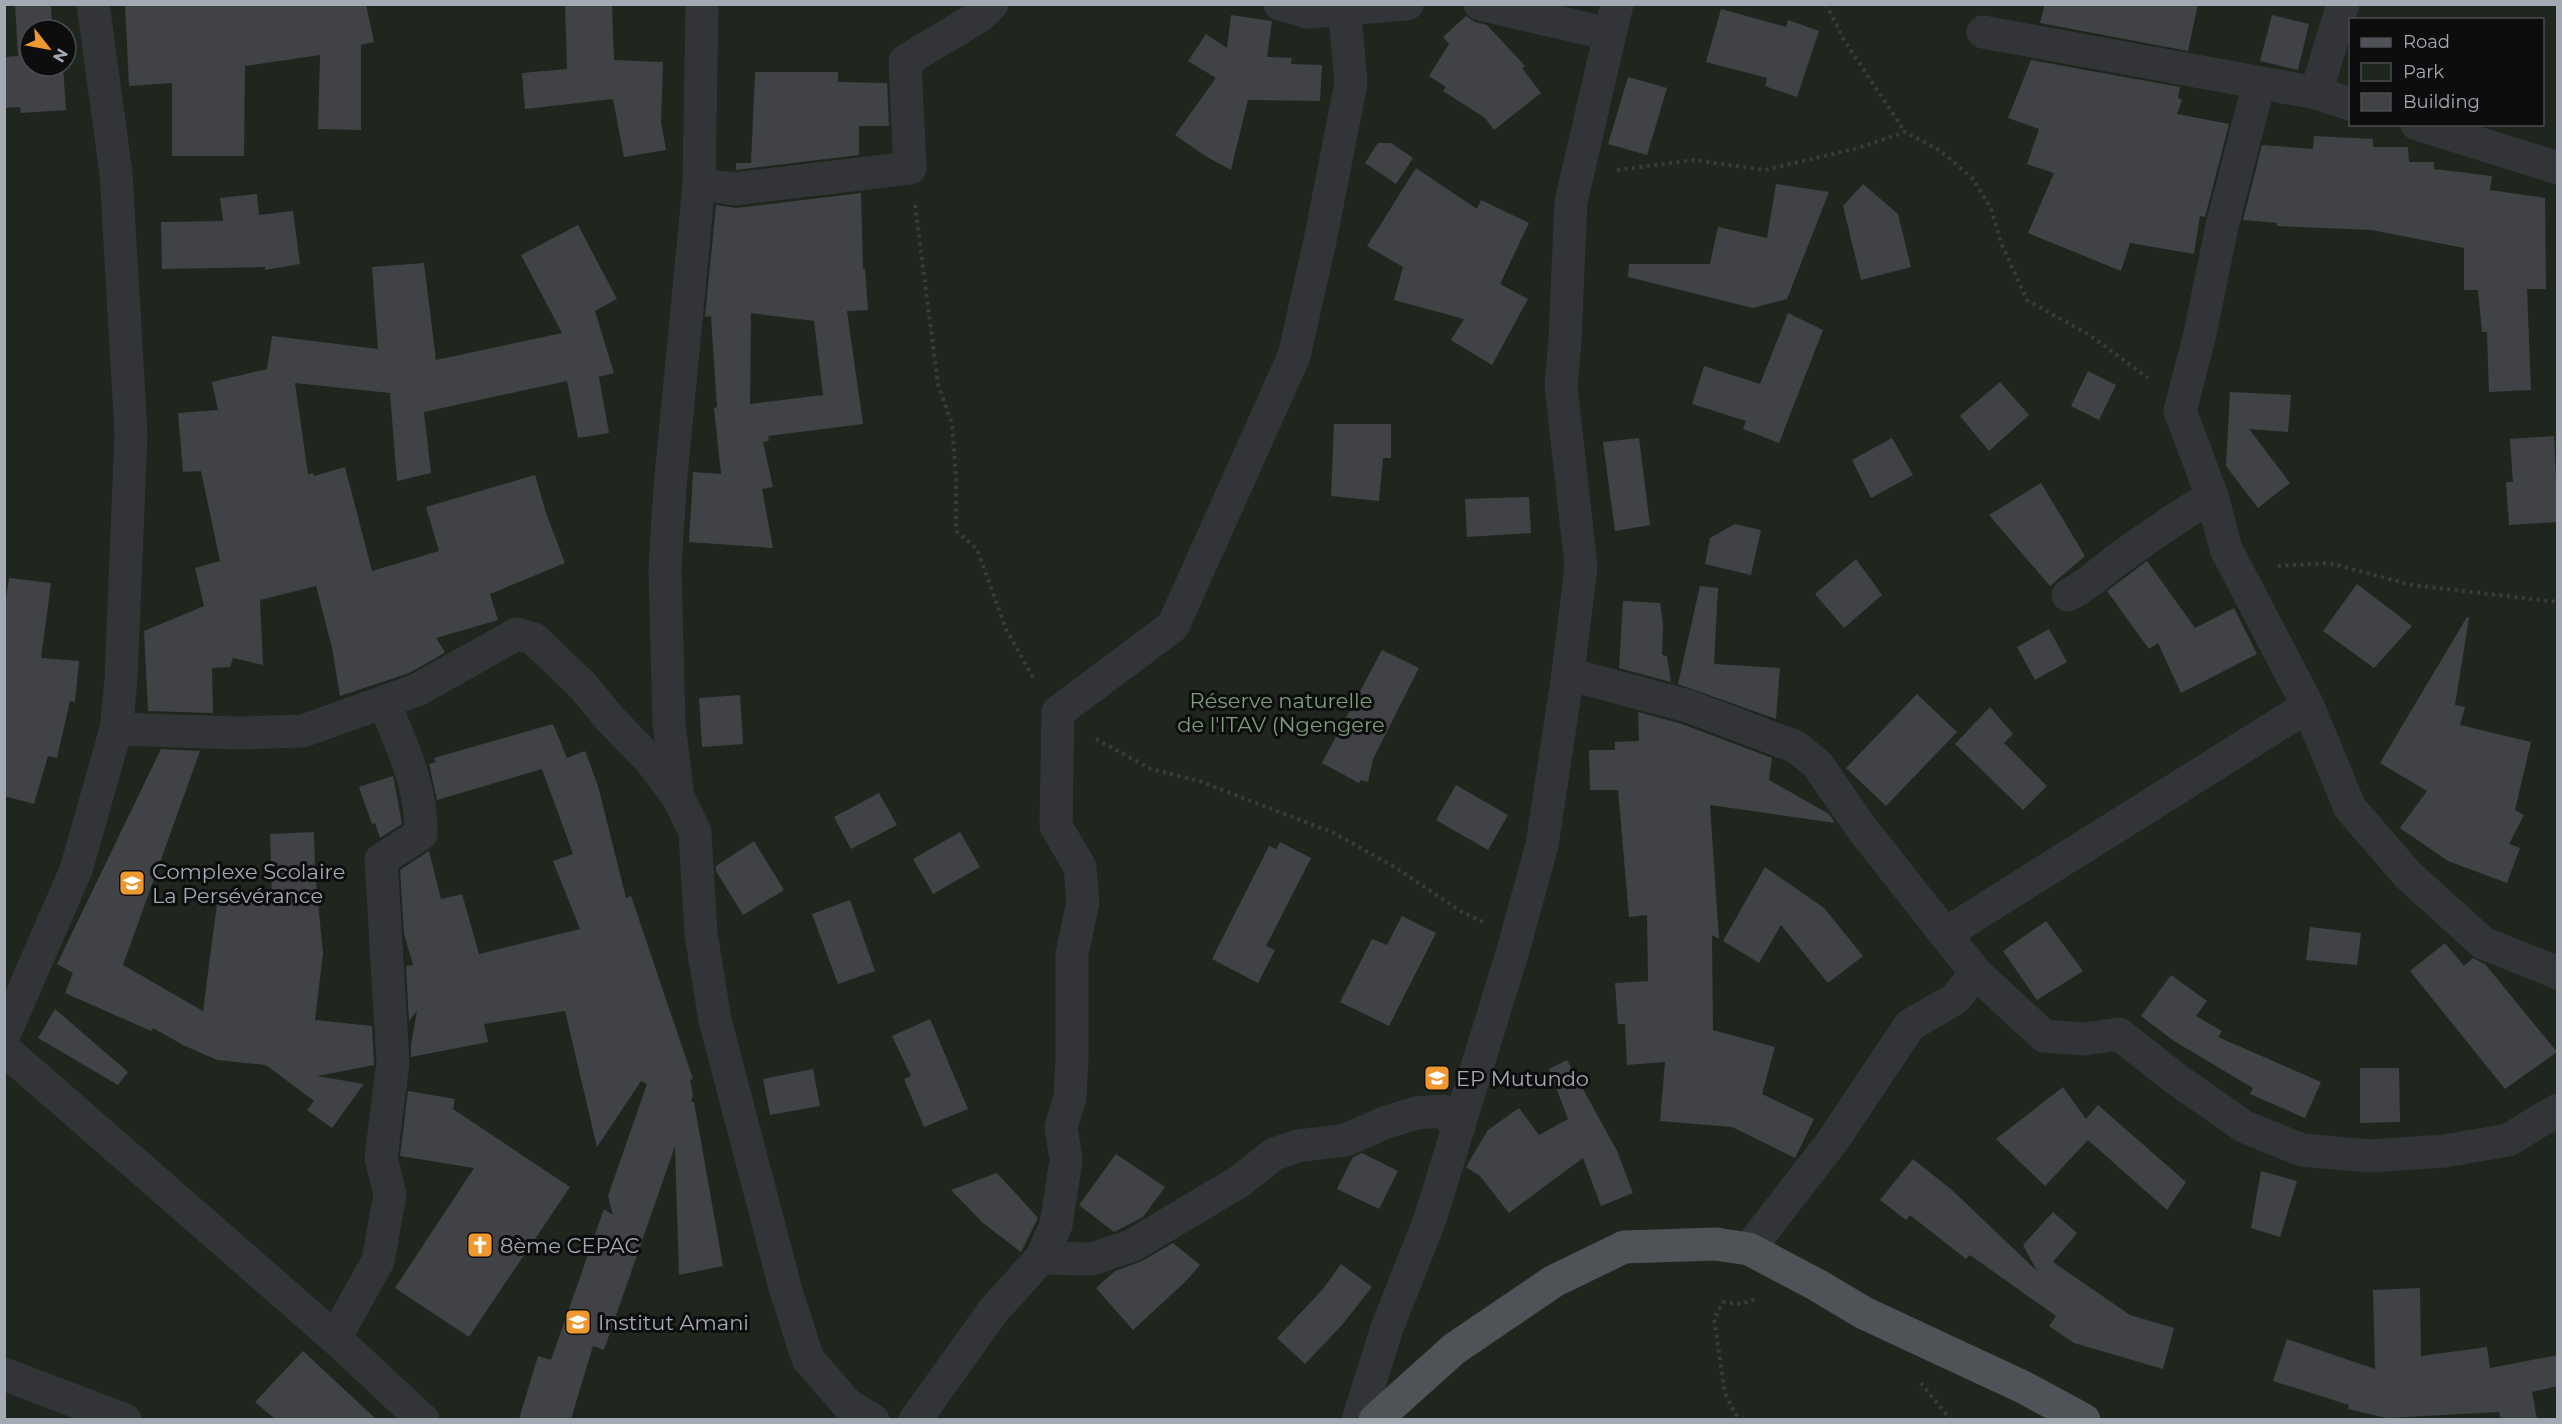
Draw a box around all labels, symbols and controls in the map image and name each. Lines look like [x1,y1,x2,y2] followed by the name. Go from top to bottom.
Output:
[18,18,78,78] north arrow
[2349,18,2544,126] legend
[2403,31,2450,53] text: Road
[49,45,72,66] text: N
[2403,61,2444,83] text: Park
[2403,91,2480,113] text: Building
[1177,688,1385,737] park label: Réserve naturelle de l'ITAV (Ngengere
[152,859,345,908] place label: Complexe Scolaire La Persévérance
[117,868,147,898] school or university icon: Complexe Scolaire La Persévérance
[1422,1063,1452,1093] school or university icon: EP Mutundo
[1456,1066,1589,1091] place label: EP Mutundo
[465,1230,495,1260] church icon: 8ème CEPAC
[500,1233,639,1258] place label: 8ème CEPAC
[563,1307,593,1337] school or university icon: Institut Amani
[598,1310,749,1335] place label: Institut Amani

